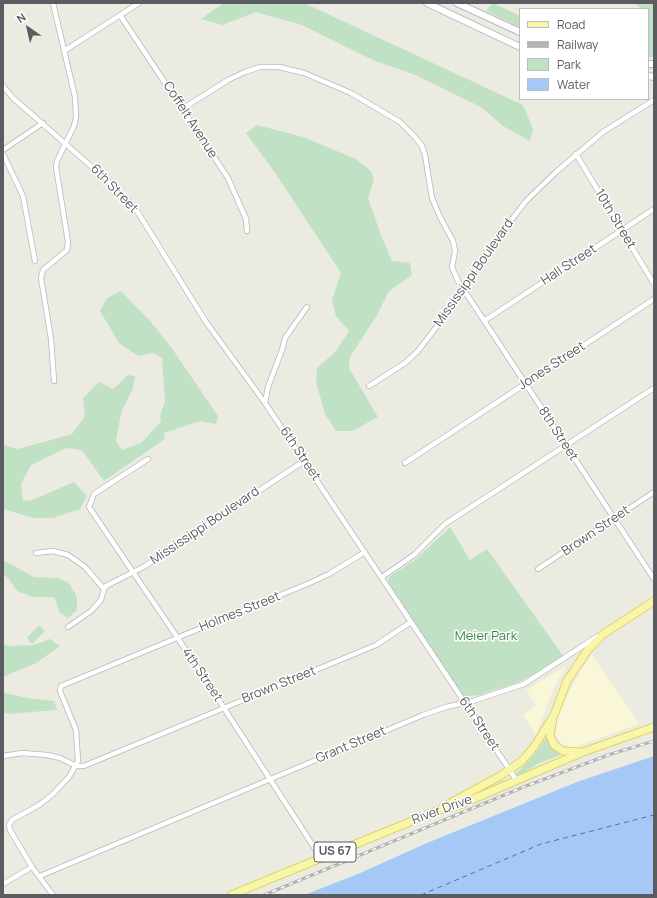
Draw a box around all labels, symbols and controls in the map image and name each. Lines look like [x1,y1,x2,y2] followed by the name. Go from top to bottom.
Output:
[8,8,48,48] north arrow
[519,8,649,100] legend
[14,9,28,26] text: N
[557,16,585,33] text: Road
[557,36,598,53] text: Railway
[557,56,581,73] text: Park
[557,76,590,93] text: Water
[159,79,221,161] street label: Coffelt Avenue
[87,161,141,217] street label: 6th Street
[591,186,639,252] street label: 10th Street
[431,216,517,330] street label: Mississippi Boulevard
[538,241,600,289] street label: Hall Street
[516,339,588,393] street label: Jones Street
[535,404,581,464] street label: 8th Street
[276,424,324,484] street label: 6th Street
[148,484,262,568] street label: Mississippi Boulevard
[559,503,633,559] street label: Brown Street
[197,589,283,635] street label: Holmes Street
[455,628,517,644] park label: Meier Park
[178,645,226,705] street label: 4th Street
[240,663,318,707] street label: Brown Street
[455,694,503,754] street label: 6th Street
[314,723,388,767] street label: Grant Street
[410,792,474,828] street label: River Drive
[314,842,356,862] road number: US 67

